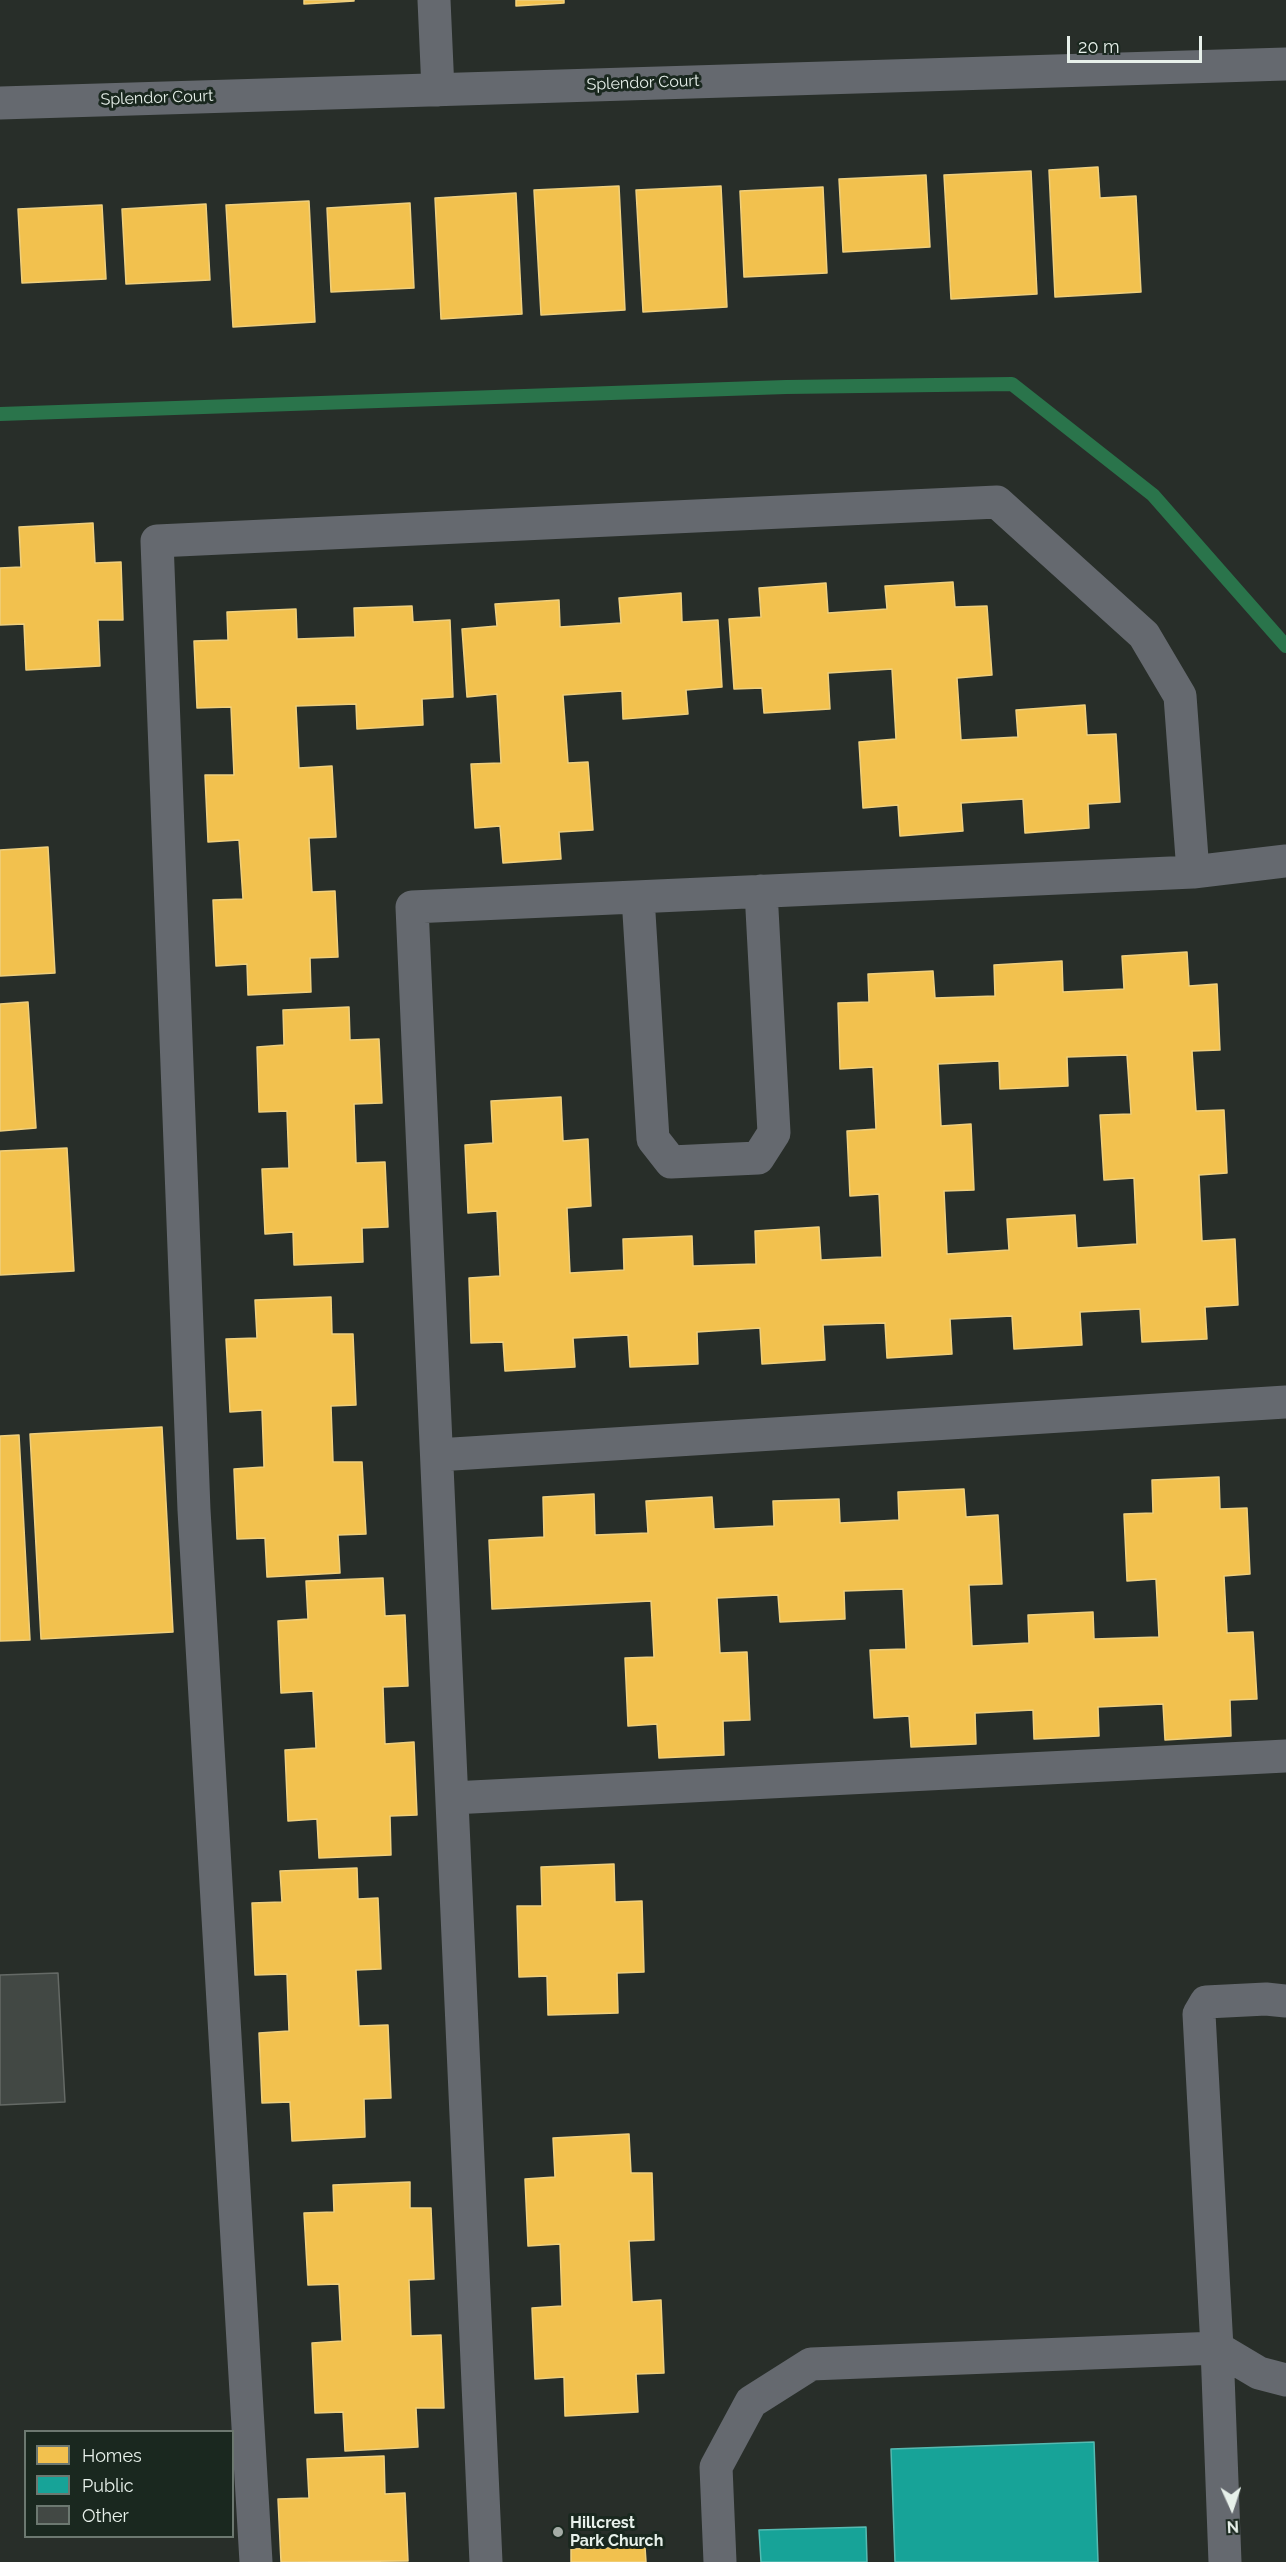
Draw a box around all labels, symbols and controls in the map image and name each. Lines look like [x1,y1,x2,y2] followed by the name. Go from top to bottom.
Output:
[1070,24,1205,62] scale bar
[1078,36,1120,57] text: 20 m
[586,71,700,95] street label: Splendor Court
[100,86,214,110] street label: Splendor Court
[24,2430,234,2538] legend
[82,2445,142,2466] text: Homes
[82,2475,134,2496] text: Public
[1202,2478,1262,2538] north arrow
[82,2505,129,2526] text: Other
[570,2513,663,2551] place label: Hillcrest Park Church
[1226,2517,1240,2536] text: N
[551,2525,565,2539] marker: Hillcrest Park Church

